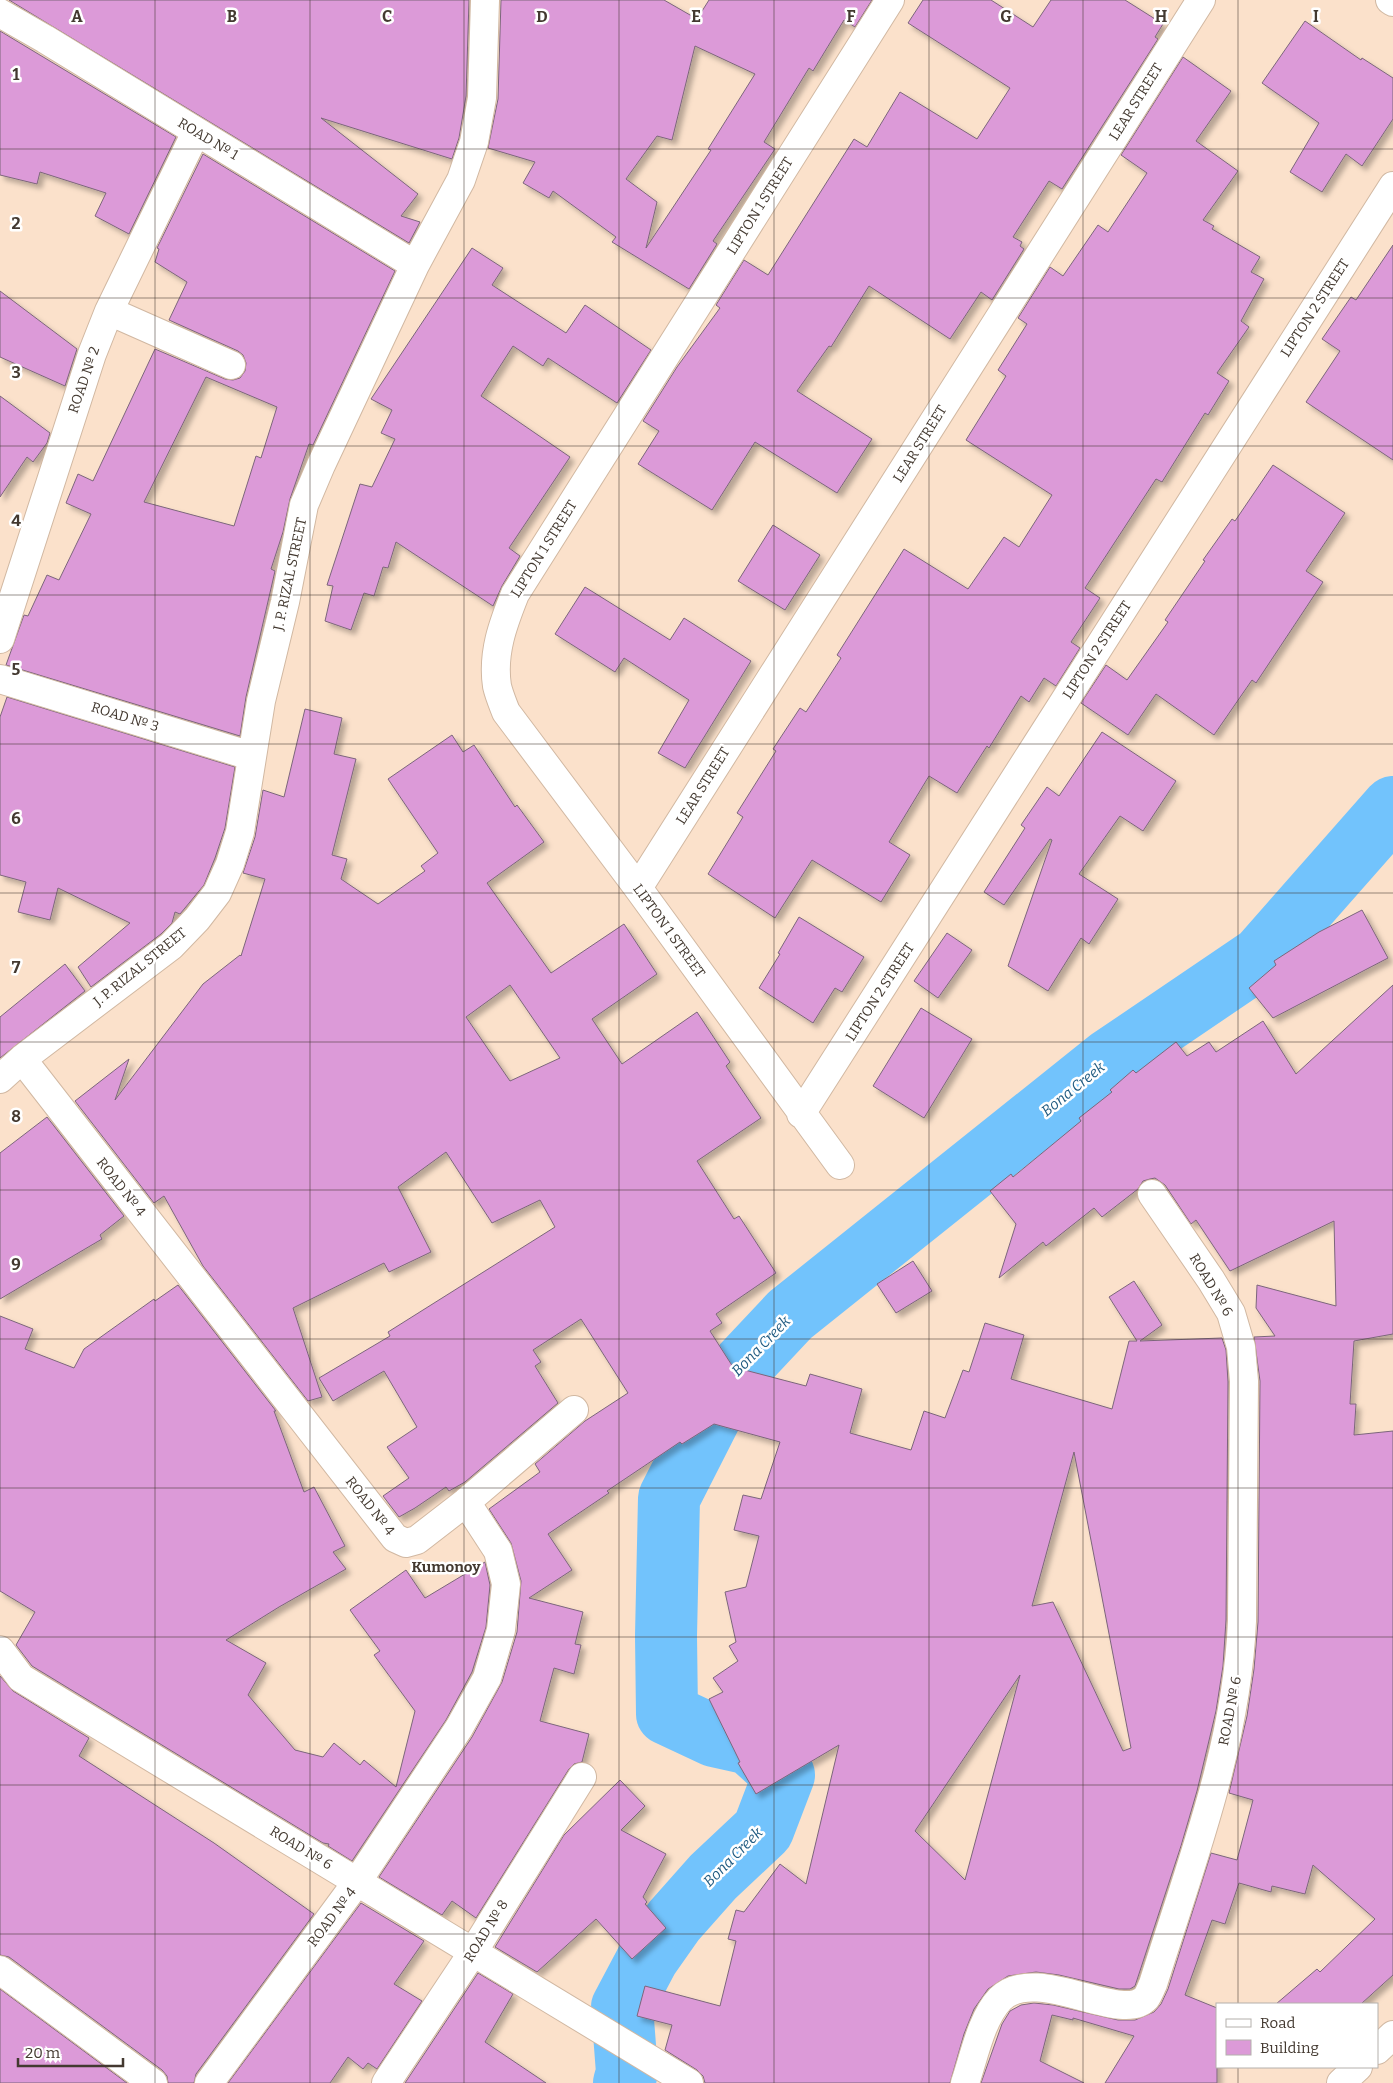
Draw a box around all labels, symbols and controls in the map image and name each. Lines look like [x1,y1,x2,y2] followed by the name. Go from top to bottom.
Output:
[71,7,83,26] text: A
[227,7,237,26] text: B
[382,7,392,26] text: C
[536,7,548,26] text: D
[691,7,701,26] text: E
[847,7,856,26] text: F
[1000,7,1012,26] text: G
[1155,7,1168,26] text: H
[1313,7,1319,26] text: I
[1106,60,1166,144] street label: LEAR STREET
[13,65,20,84] text: 1
[175,114,242,164] street label: ROAD № 1
[723,154,797,258] street label: LIPTON 1 STREET
[11,214,21,233] text: 2
[1277,256,1353,360] street label: LIPTON 2 STREET
[65,344,103,416] street label: ROAD № 2
[11,363,21,382] text: 3
[890,402,950,486] street label: LEAR STREET
[507,497,581,601] street label: LIPTON 1 STREET
[11,511,21,530] text: 4
[270,516,310,633] street label: J. P. RIZAL STREET
[1059,598,1135,702] street label: LIPTON 2 STREET
[12,660,21,679] text: 5
[89,699,161,735] street label: ROAD № 3
[673,744,733,828] street label: LEAR STREET
[11,809,21,828] text: 6
[629,881,709,981] street label: LIPTON 1 STREET
[89,924,190,1010] street label: J. P. RIZAL STREET
[842,940,918,1044] street label: LIPTON 2 STREET
[12,958,21,977] text: 7
[1038,1057,1109,1120] water label: Bona Creek
[11,1107,21,1126] text: 8
[93,1154,149,1220] street label: ROAD № 4
[1186,1251,1236,1319] street label: ROAD № 6
[11,1255,21,1274] text: 9
[728,1312,795,1380] water label: Bona Creek
[342,1473,398,1539] street label: ROAD № 4
[411,1558,481,1576] district label: Kumonoy
[1215,1675,1245,1747] street label: ROAD № 6
[267,1823,335,1873] street label: ROAD № 6
[700,1823,767,1890] water label: Bona Creek
[304,1884,360,1950] street label: ROAD № 4
[460,1897,512,1965] street label: ROAD № 8
[1216,2003,1378,2068] legend
[1260,2014,1295,2032] text: Road
[18,2036,122,2068] scale bar
[1260,2039,1319,2057] text: Building
[25,2044,61,2062] text: 20 m

